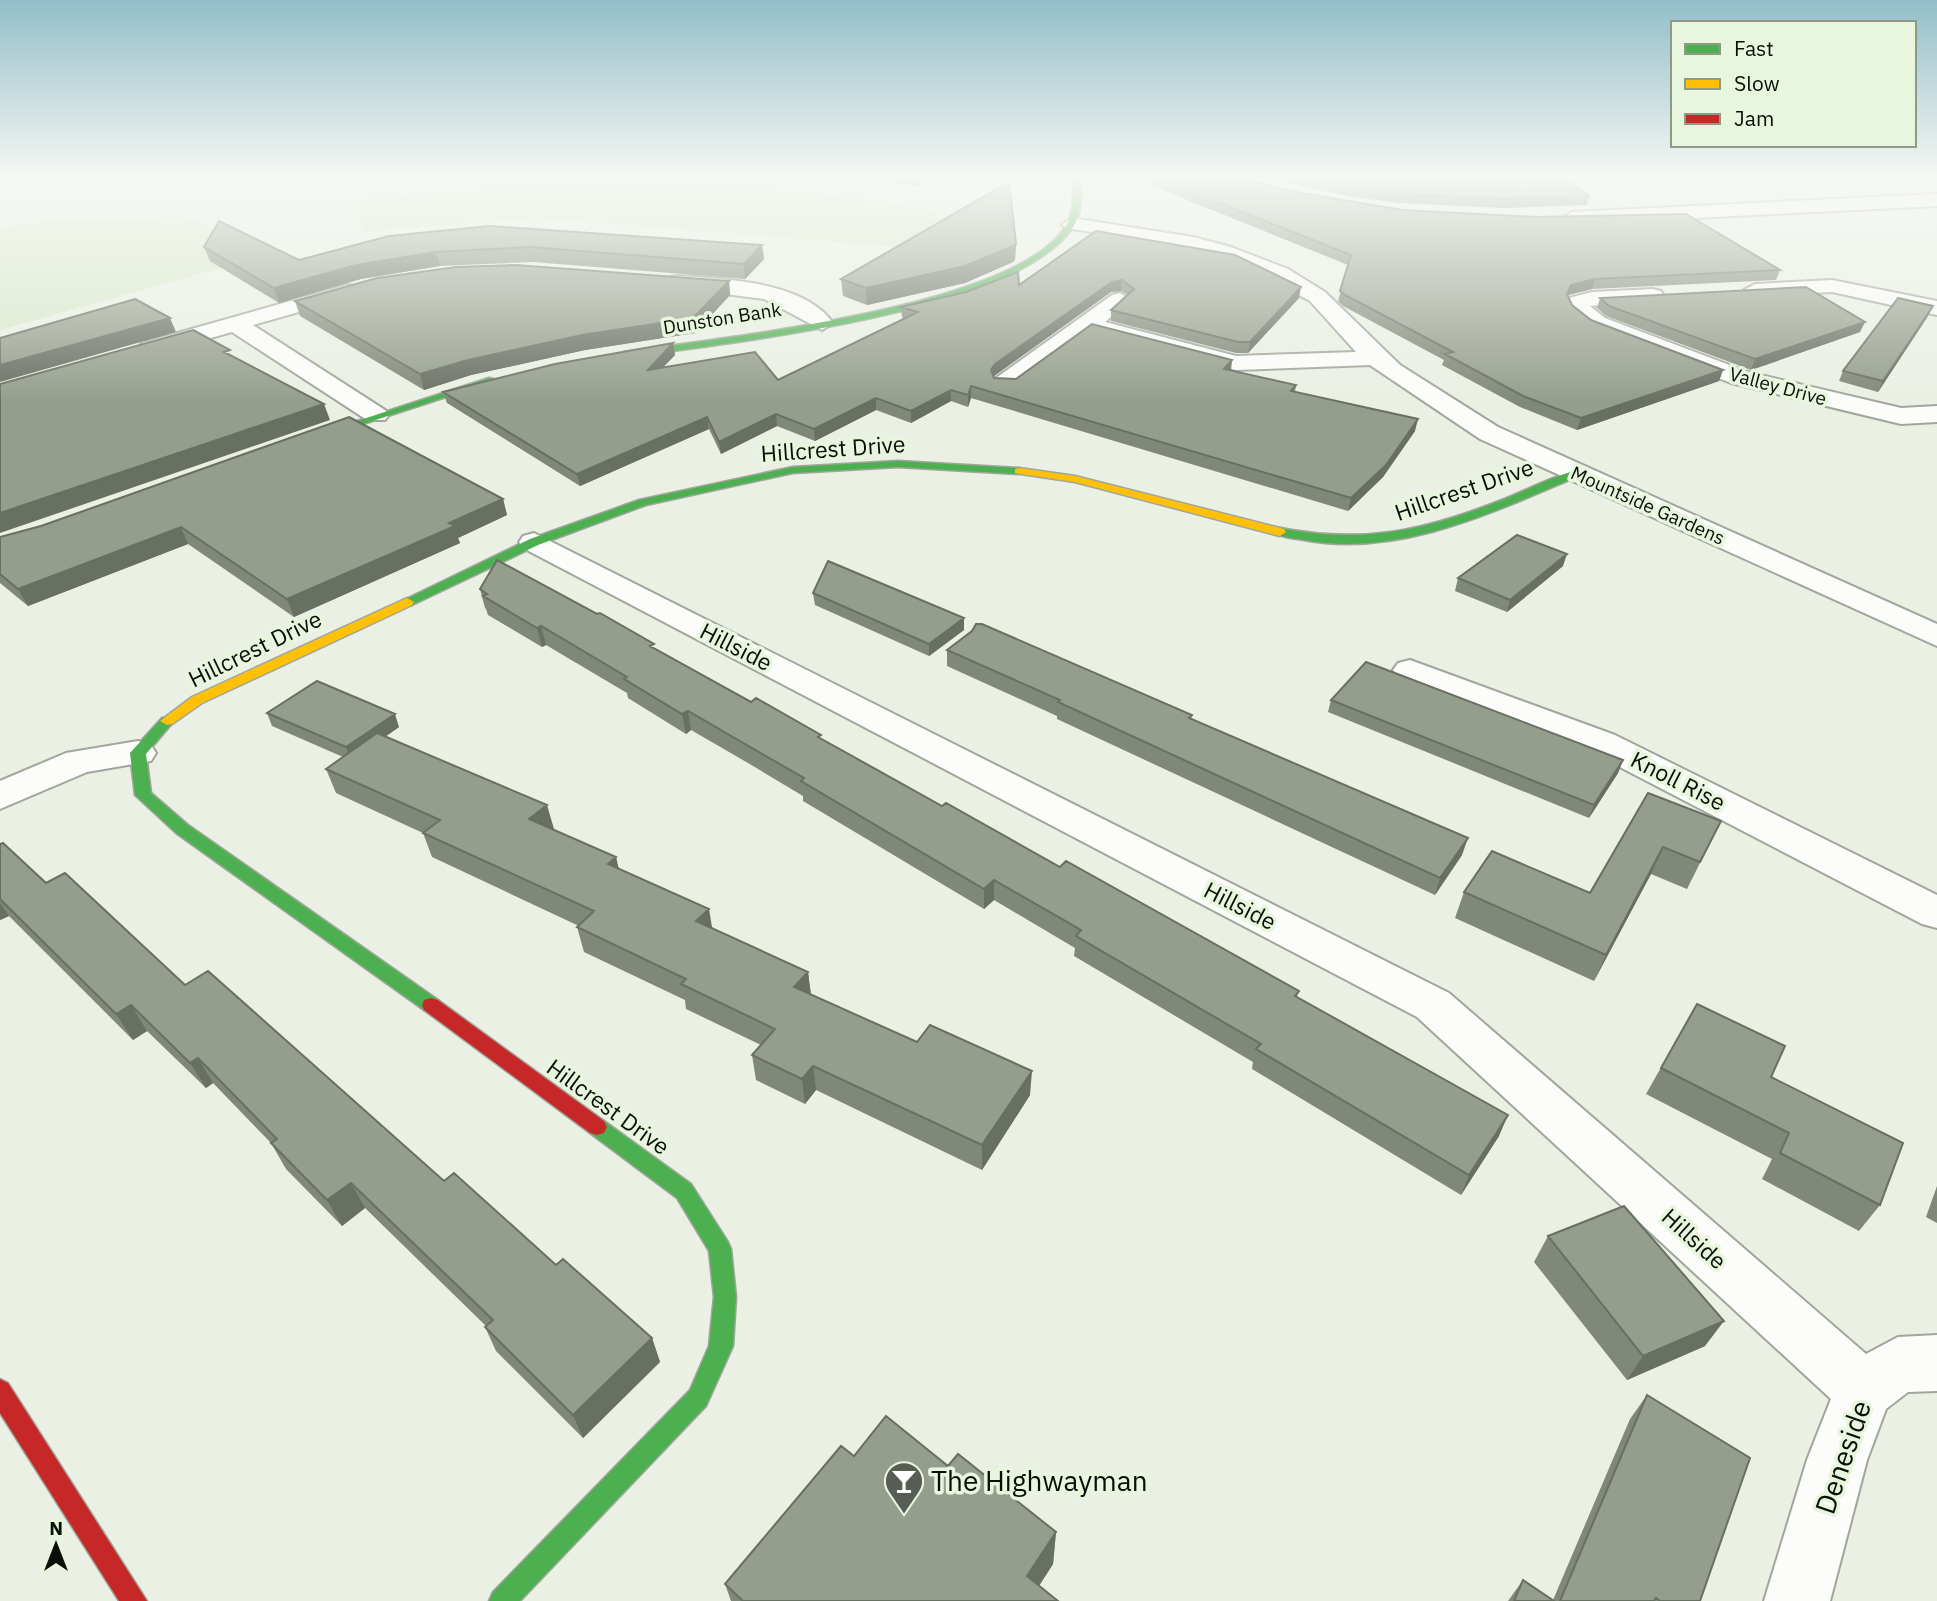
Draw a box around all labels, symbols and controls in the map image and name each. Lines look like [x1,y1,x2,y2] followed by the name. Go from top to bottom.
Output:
[1671,21,1916,147] legend
[1734,34,1774,62] text: Fast
[1734,69,1780,97] text: Slow
[1734,104,1774,132] text: Jam
[661,297,783,339] street label: Dunston Bank
[1727,361,1829,411] street label: Valley Drive
[760,428,906,468] street label: Hillcrest Drive
[1390,451,1537,527] street label: Hillcrest Drive
[1567,460,1729,550] street label: Mountside Gardens
[183,603,326,693] street label: Hillcrest Drive
[695,615,778,677] street label: Hillside
[1626,743,1731,817] street label: Knoll Rise
[1199,874,1282,936] street label: Hillside
[541,1051,676,1161] street label: Hillcrest Drive
[1656,1201,1733,1275] street label: Hillside
[1806,1395,1879,1518] street label: Deneside
[883,1460,925,1515] bar icon: The Highwayman
[931,1462,1148,1499] place label: The Highwayman
[21,1510,91,1580] north arrow
[49,1516,63,1540] text: N

